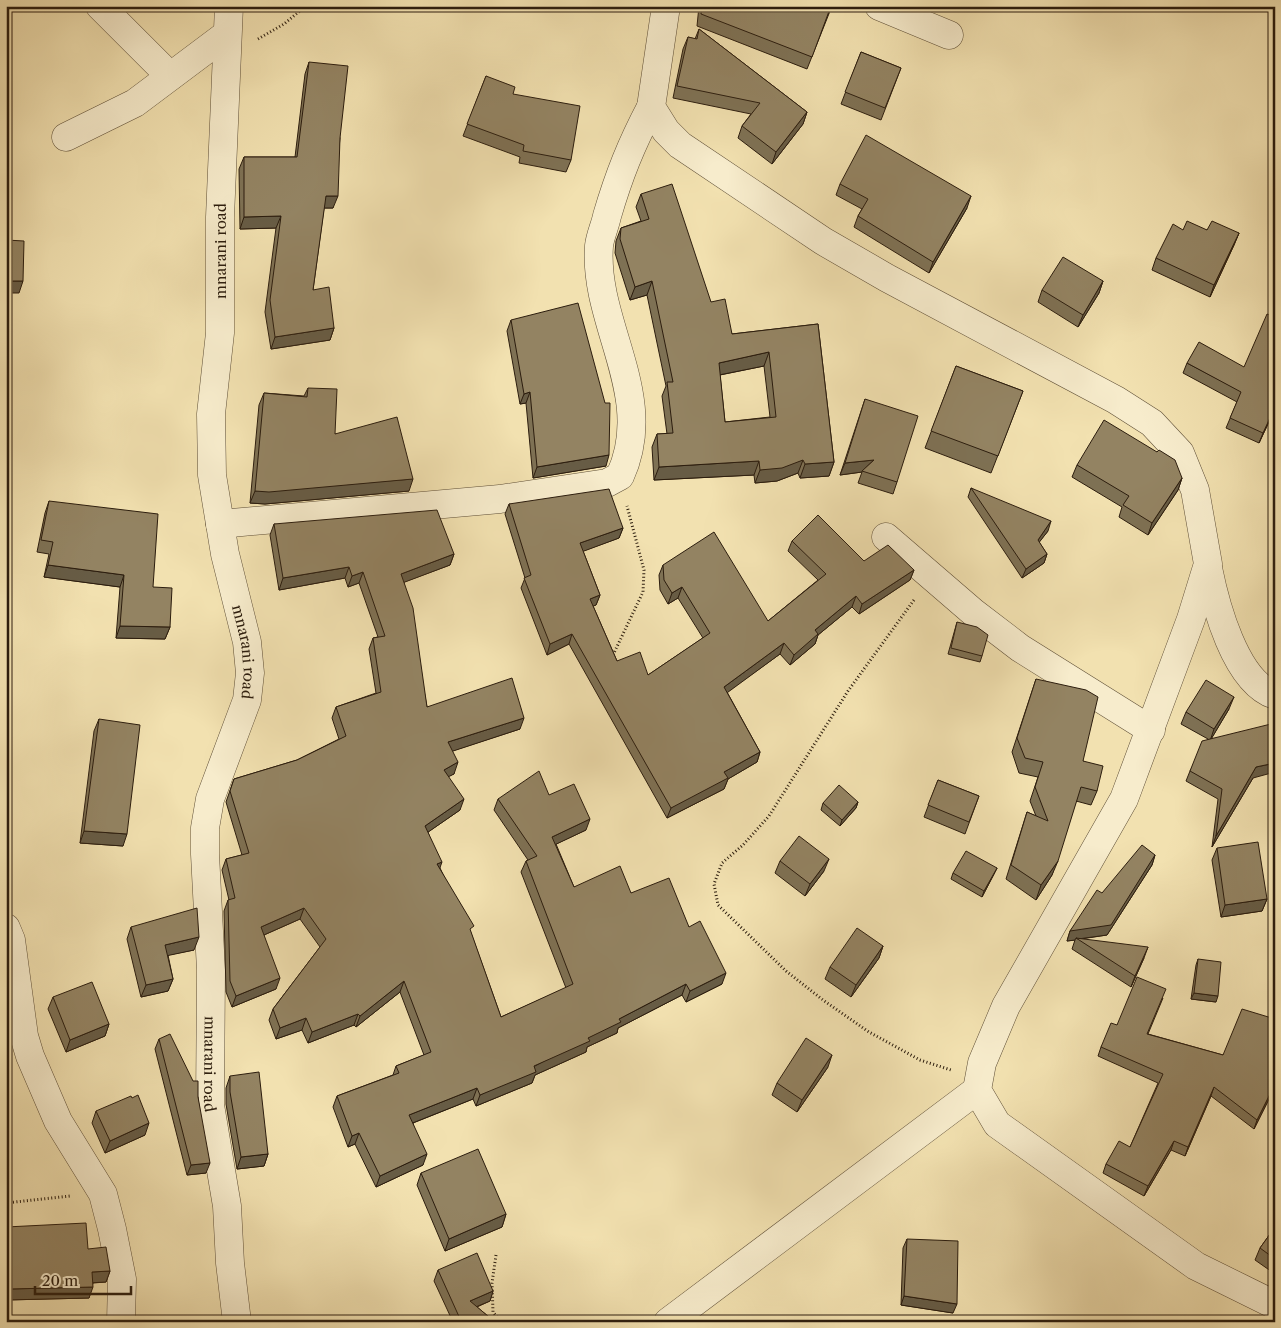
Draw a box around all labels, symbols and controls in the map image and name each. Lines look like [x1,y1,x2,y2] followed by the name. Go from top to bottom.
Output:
[211,203,230,299] street label: mnarani road
[228,602,260,700] street label: mnarani road
[200,1016,221,1113] street label: mnarani road
[35,1263,131,1295] scale bar
[42,1271,78,1290] text: 20 m

